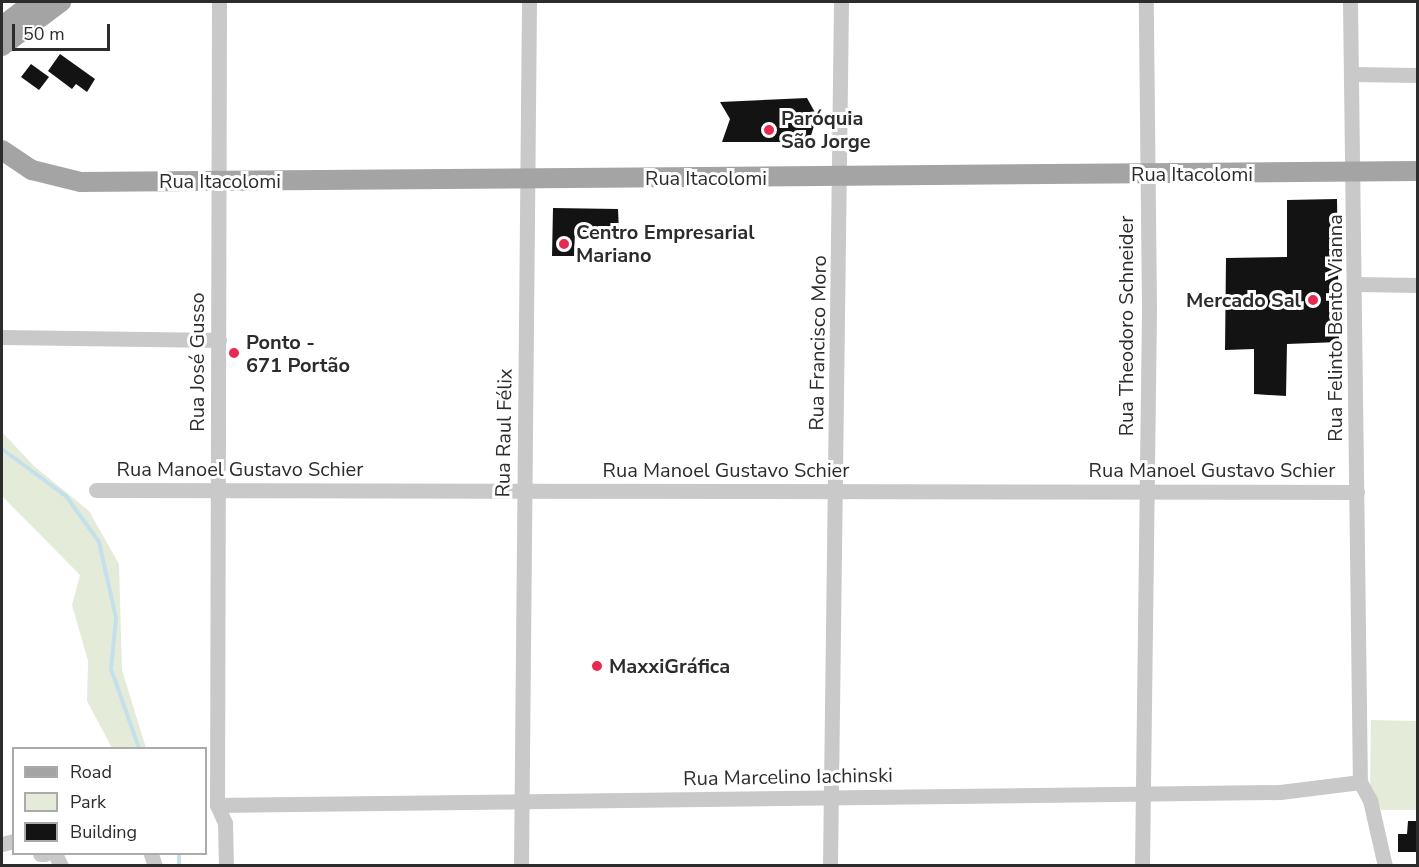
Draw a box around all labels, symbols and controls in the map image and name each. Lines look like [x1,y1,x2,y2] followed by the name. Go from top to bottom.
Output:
[15,12,112,50] scale bar
[23,22,65,46] text: 50 m
[781,106,871,153] place label: Paróquia São Jorge
[762,123,776,137] marker: Paróquia São Jorge
[1131,162,1253,186] street label: Rua Itacolomi
[645,166,767,190] street label: Rua Itacolomi
[159,169,281,193] street label: Rua Itacolomi
[1323,214,1347,442] street label: Rua Felinto Bento Vianna
[1114,216,1138,436] street label: Rua Theodoro Schneider
[576,220,755,267] place label: Centro Empresarial Mariano
[557,237,571,251] marker: Centro Empresarial Mariano
[804,255,832,431] street label: Rua Francisco Moro
[1186,288,1301,312] place label: Mercado Sal
[185,292,209,432] street label: Rua José Gusso
[1306,293,1320,307] marker: Mercado Sal
[246,330,350,377] place label: Ponto - 671 Portão
[227,346,241,360] marker: Ponto - 671 Portão
[491,368,517,498] street label: Rua Raul Félix
[117,457,363,481] street label: Rua Manoel Gustavo Schier
[603,458,849,482] street label: Rua Manoel Gustavo Schier
[1089,458,1335,482] street label: Rua Manoel Gustavo Schier
[609,654,730,678] place label: MaxxiGráfica
[590,659,604,673] marker: MaxxiGráfica
[12,747,207,855] legend
[70,760,112,784] text: Road
[683,763,893,791] street label: Rua Marcelino Iachinski
[70,790,106,814] text: Park
[70,820,137,844] text: Building

